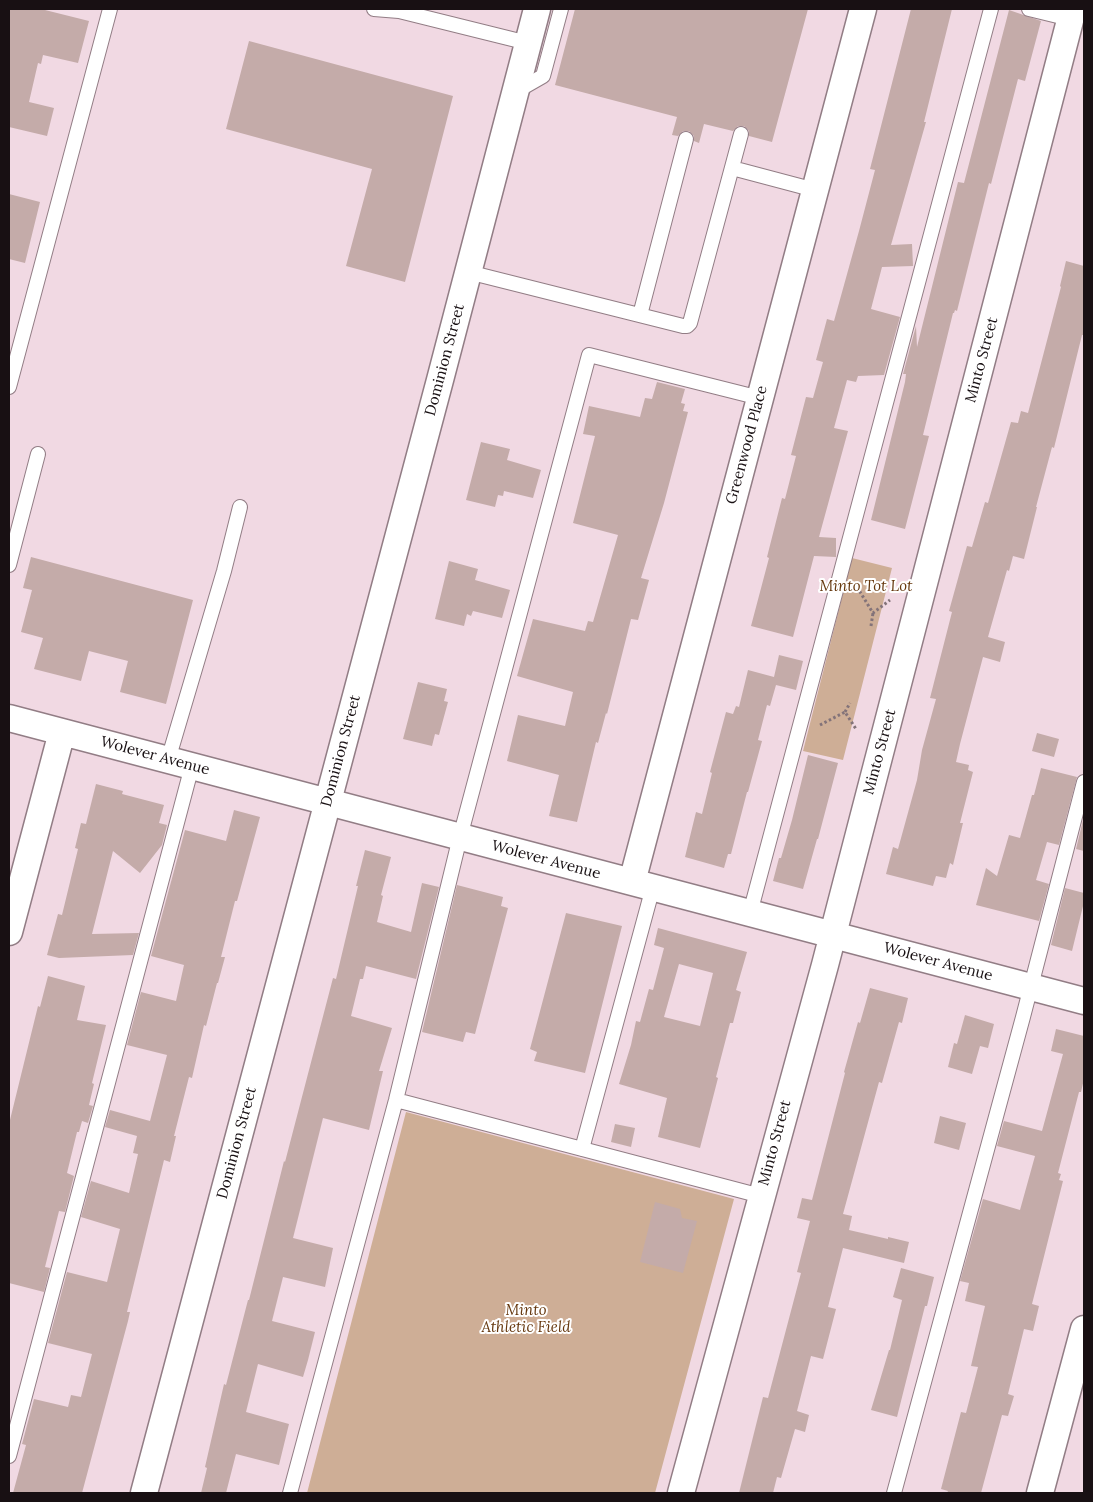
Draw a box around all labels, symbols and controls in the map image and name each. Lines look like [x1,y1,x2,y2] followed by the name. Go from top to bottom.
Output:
[421,302,469,418] street label: Dominion Street
[962,315,1002,405] street label: Minto Street
[723,384,771,506] street label: Greenwood Place
[820,578,912,596] park label: Minto Tot Lot
[317,693,365,809] street label: Dominion Street
[860,707,900,797] street label: Minto Street
[98,733,212,779] street label: Wolever Avenue
[489,837,603,883] street label: Wolever Avenue
[881,939,995,985] street label: Wolever Avenue
[213,1085,261,1201] street label: Dominion Street
[755,1098,795,1188] street label: Minto Street
[481,1302,571,1337] park label: Minto Athletic Field

